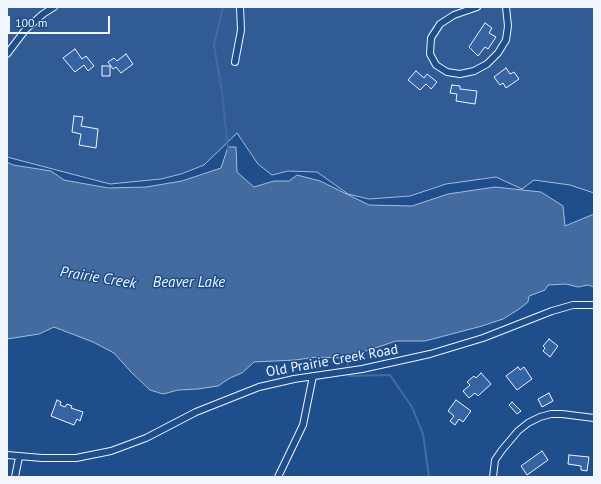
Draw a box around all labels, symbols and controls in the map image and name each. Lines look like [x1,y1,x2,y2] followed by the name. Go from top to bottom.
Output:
[10,8,112,34] scale bar
[15,15,48,30] text: 100 m
[59,263,137,293] water label: Prairie Creek
[153,274,225,292] water label: Beaver Lake
[265,341,399,381] street label: Old Prairie Creek Road

